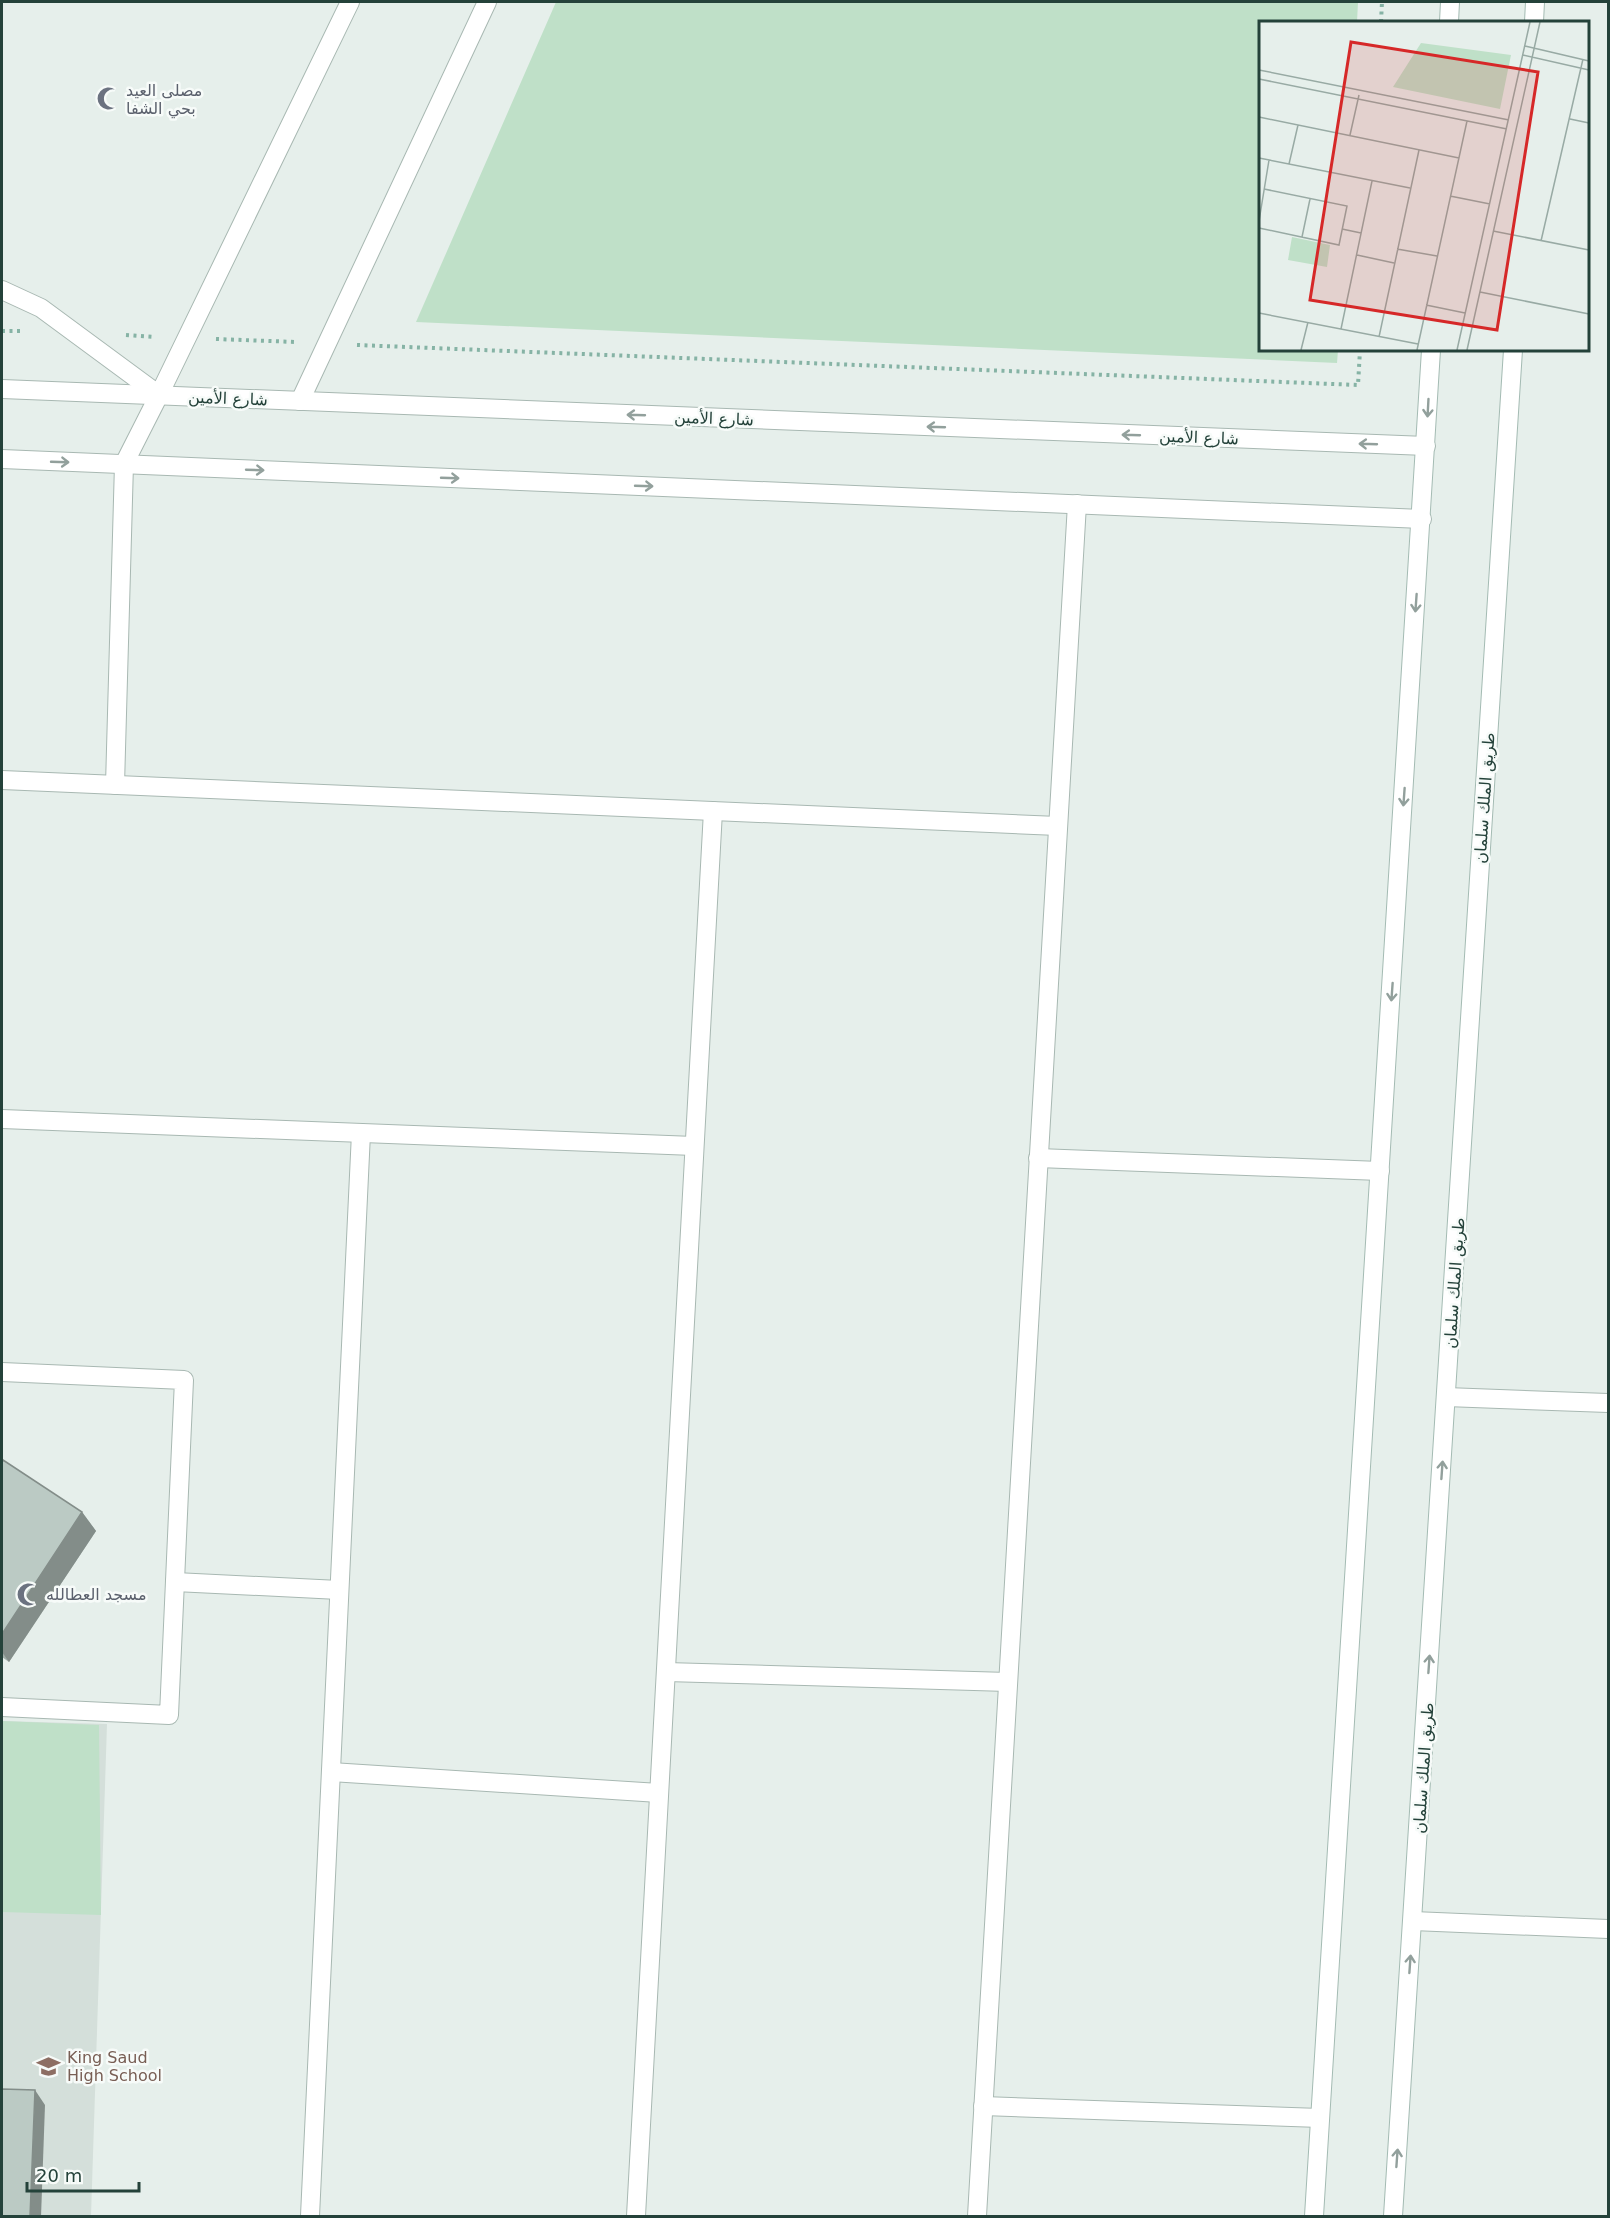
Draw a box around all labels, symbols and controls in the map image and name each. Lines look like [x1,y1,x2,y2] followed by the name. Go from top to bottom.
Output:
[1259,21,1589,351] inset map
[126,81,202,119] place label: مصلى العيد بحي الشفا
[95,86,121,112] mosque icon: مصلى العيد بحي الشفا
[188,387,268,410] street label: شارع الأمين
[1423,397,1434,417] one-way arrow
[674,407,754,430] street label: شارع الأمين
[627,409,647,420] one-way arrow
[927,421,947,432] one-way arrow
[1159,426,1239,449] street label: شارع الأمين
[1121,429,1141,440] one-way arrow
[1358,438,1378,450] one-way arrow
[49,456,69,467] one-way arrow
[244,464,264,475] one-way arrow
[439,472,459,484] one-way arrow
[634,481,654,492] one-way arrow
[1411,592,1422,612] one-way arrow
[1470,732,1500,864] street label: طريق الملك سلمان
[1398,787,1409,807] one-way arrow
[1386,981,1397,1001] one-way arrow
[1440,1217,1470,1349] street label: طريق الملك سلمان
[1436,1460,1447,1480] one-way arrow
[15,1581,41,1607] mosque icon: مسجد العطالله
[46,1585,146,1604] place label: مسجد العطالله
[1424,1655,1435,1675] one-way arrow
[1409,1702,1439,1834] street label: طريق الملك سلمان
[1405,1954,1416,1974] one-way arrow
[67,2048,162,2085] place label: King Saud High School
[36,2053,62,2079] school or university icon: King Saud High School
[1392,2149,1403,2169] one-way arrow
[27,2155,140,2193] scale bar
[36,2165,82,2186] text: 20 m

